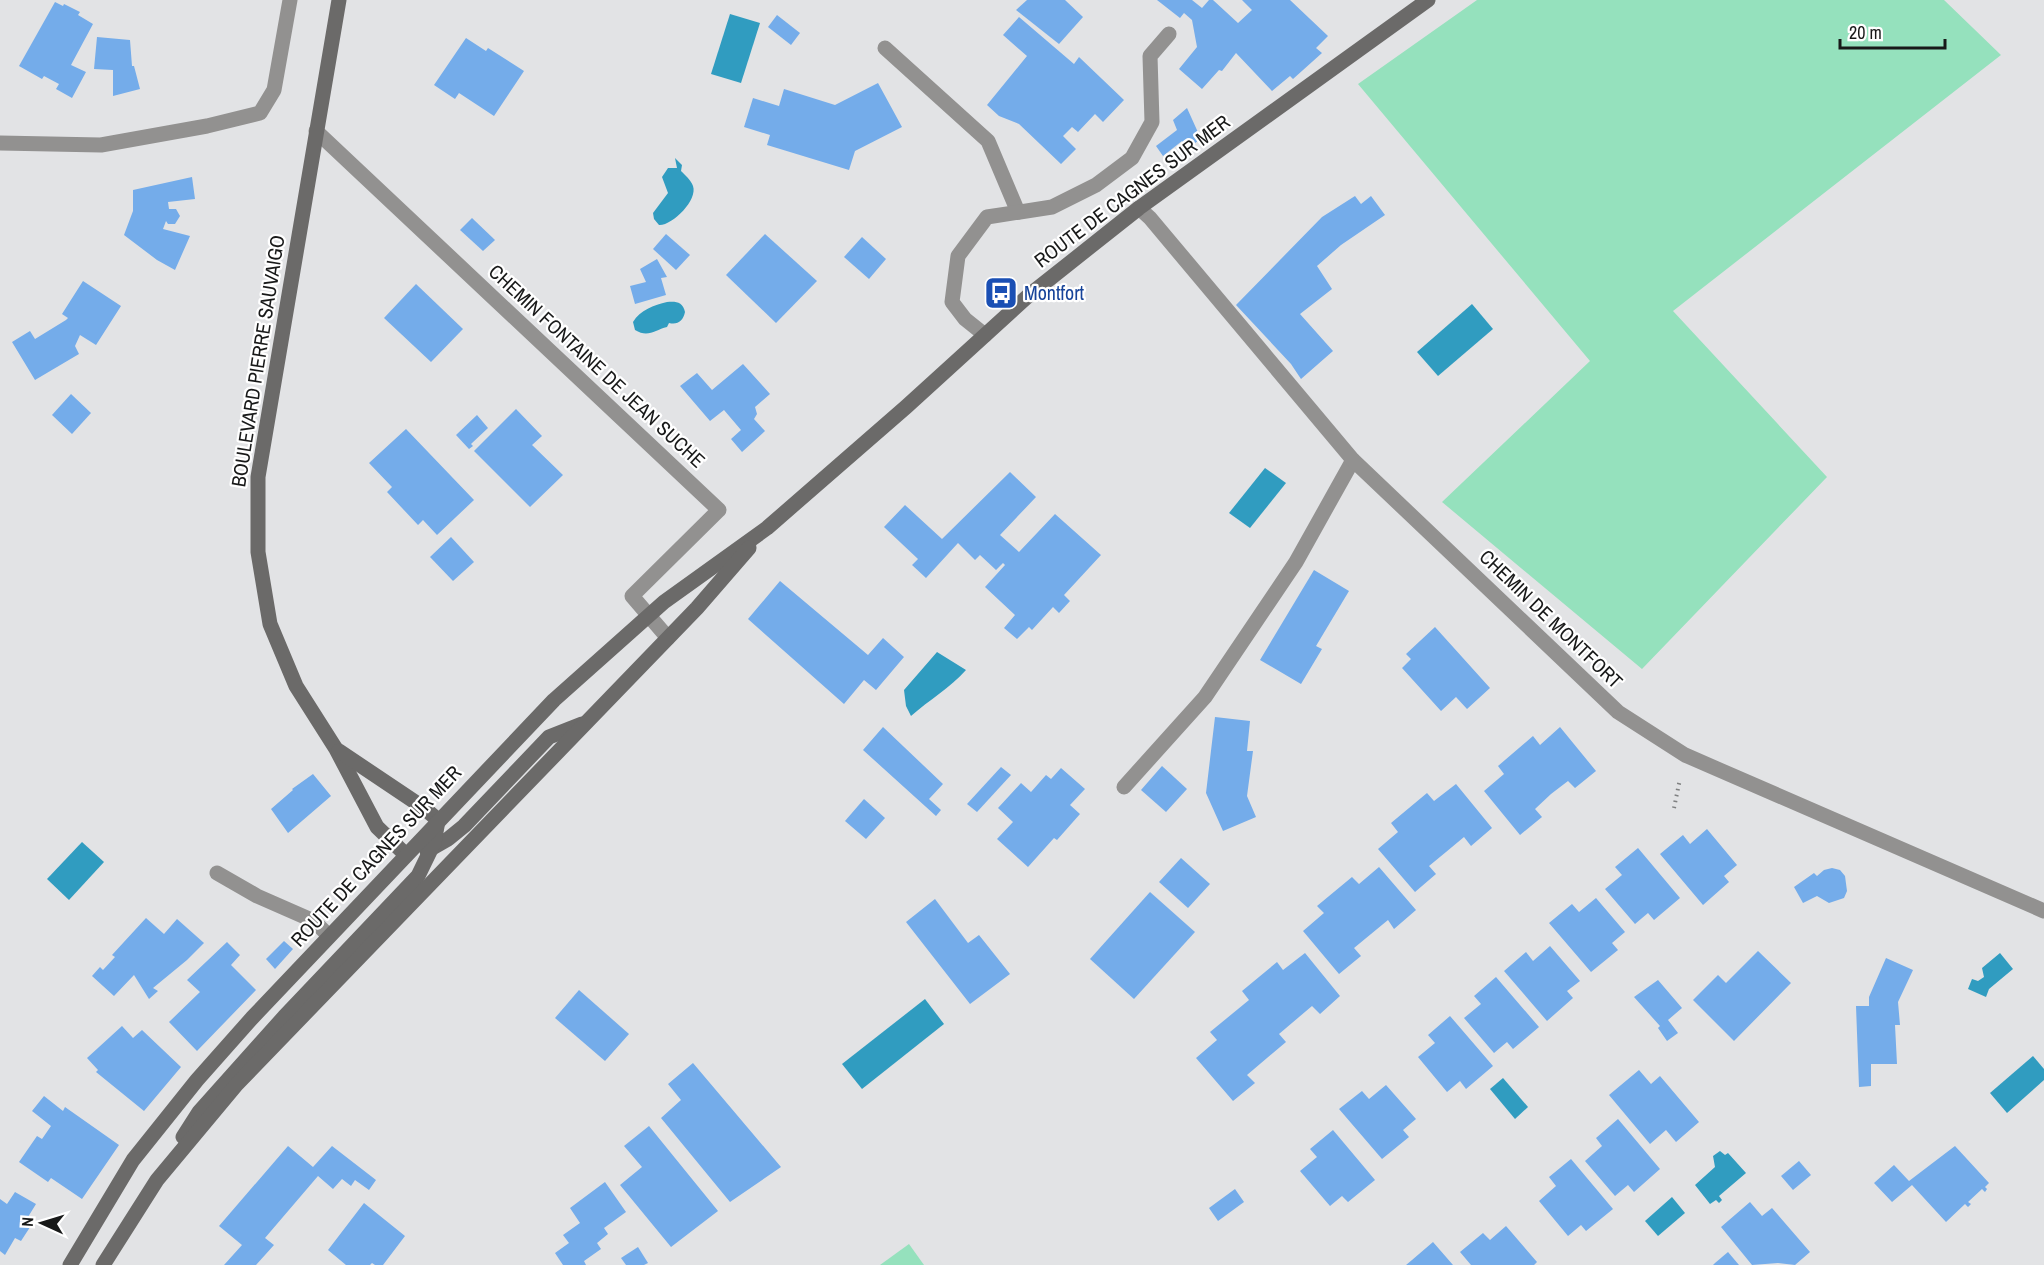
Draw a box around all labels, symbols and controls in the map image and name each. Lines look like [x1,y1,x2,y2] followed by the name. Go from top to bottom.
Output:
[1840,12,1945,50] scale bar
[1849,20,1882,45] text: 20 m
[1028,108,1235,273] street label: ROUTE DE CAGNES SUR MER
[224,233,291,489] street label: BOULEVARD PIERRE SAUVAIGO
[483,258,711,473] street label: CHEMIN FONTAINE DE JEAN SUCHE
[983,275,1019,311] bus stop icon: Montfort
[1024,279,1085,306] place label: Montfort
[1474,543,1629,694] street label: CHEMIN DE MONTFORT
[284,759,467,952] street label: ROUTE DE CAGNES SUR MER
[12,1193,72,1253] north arrow
[16,1216,38,1227] text: N

